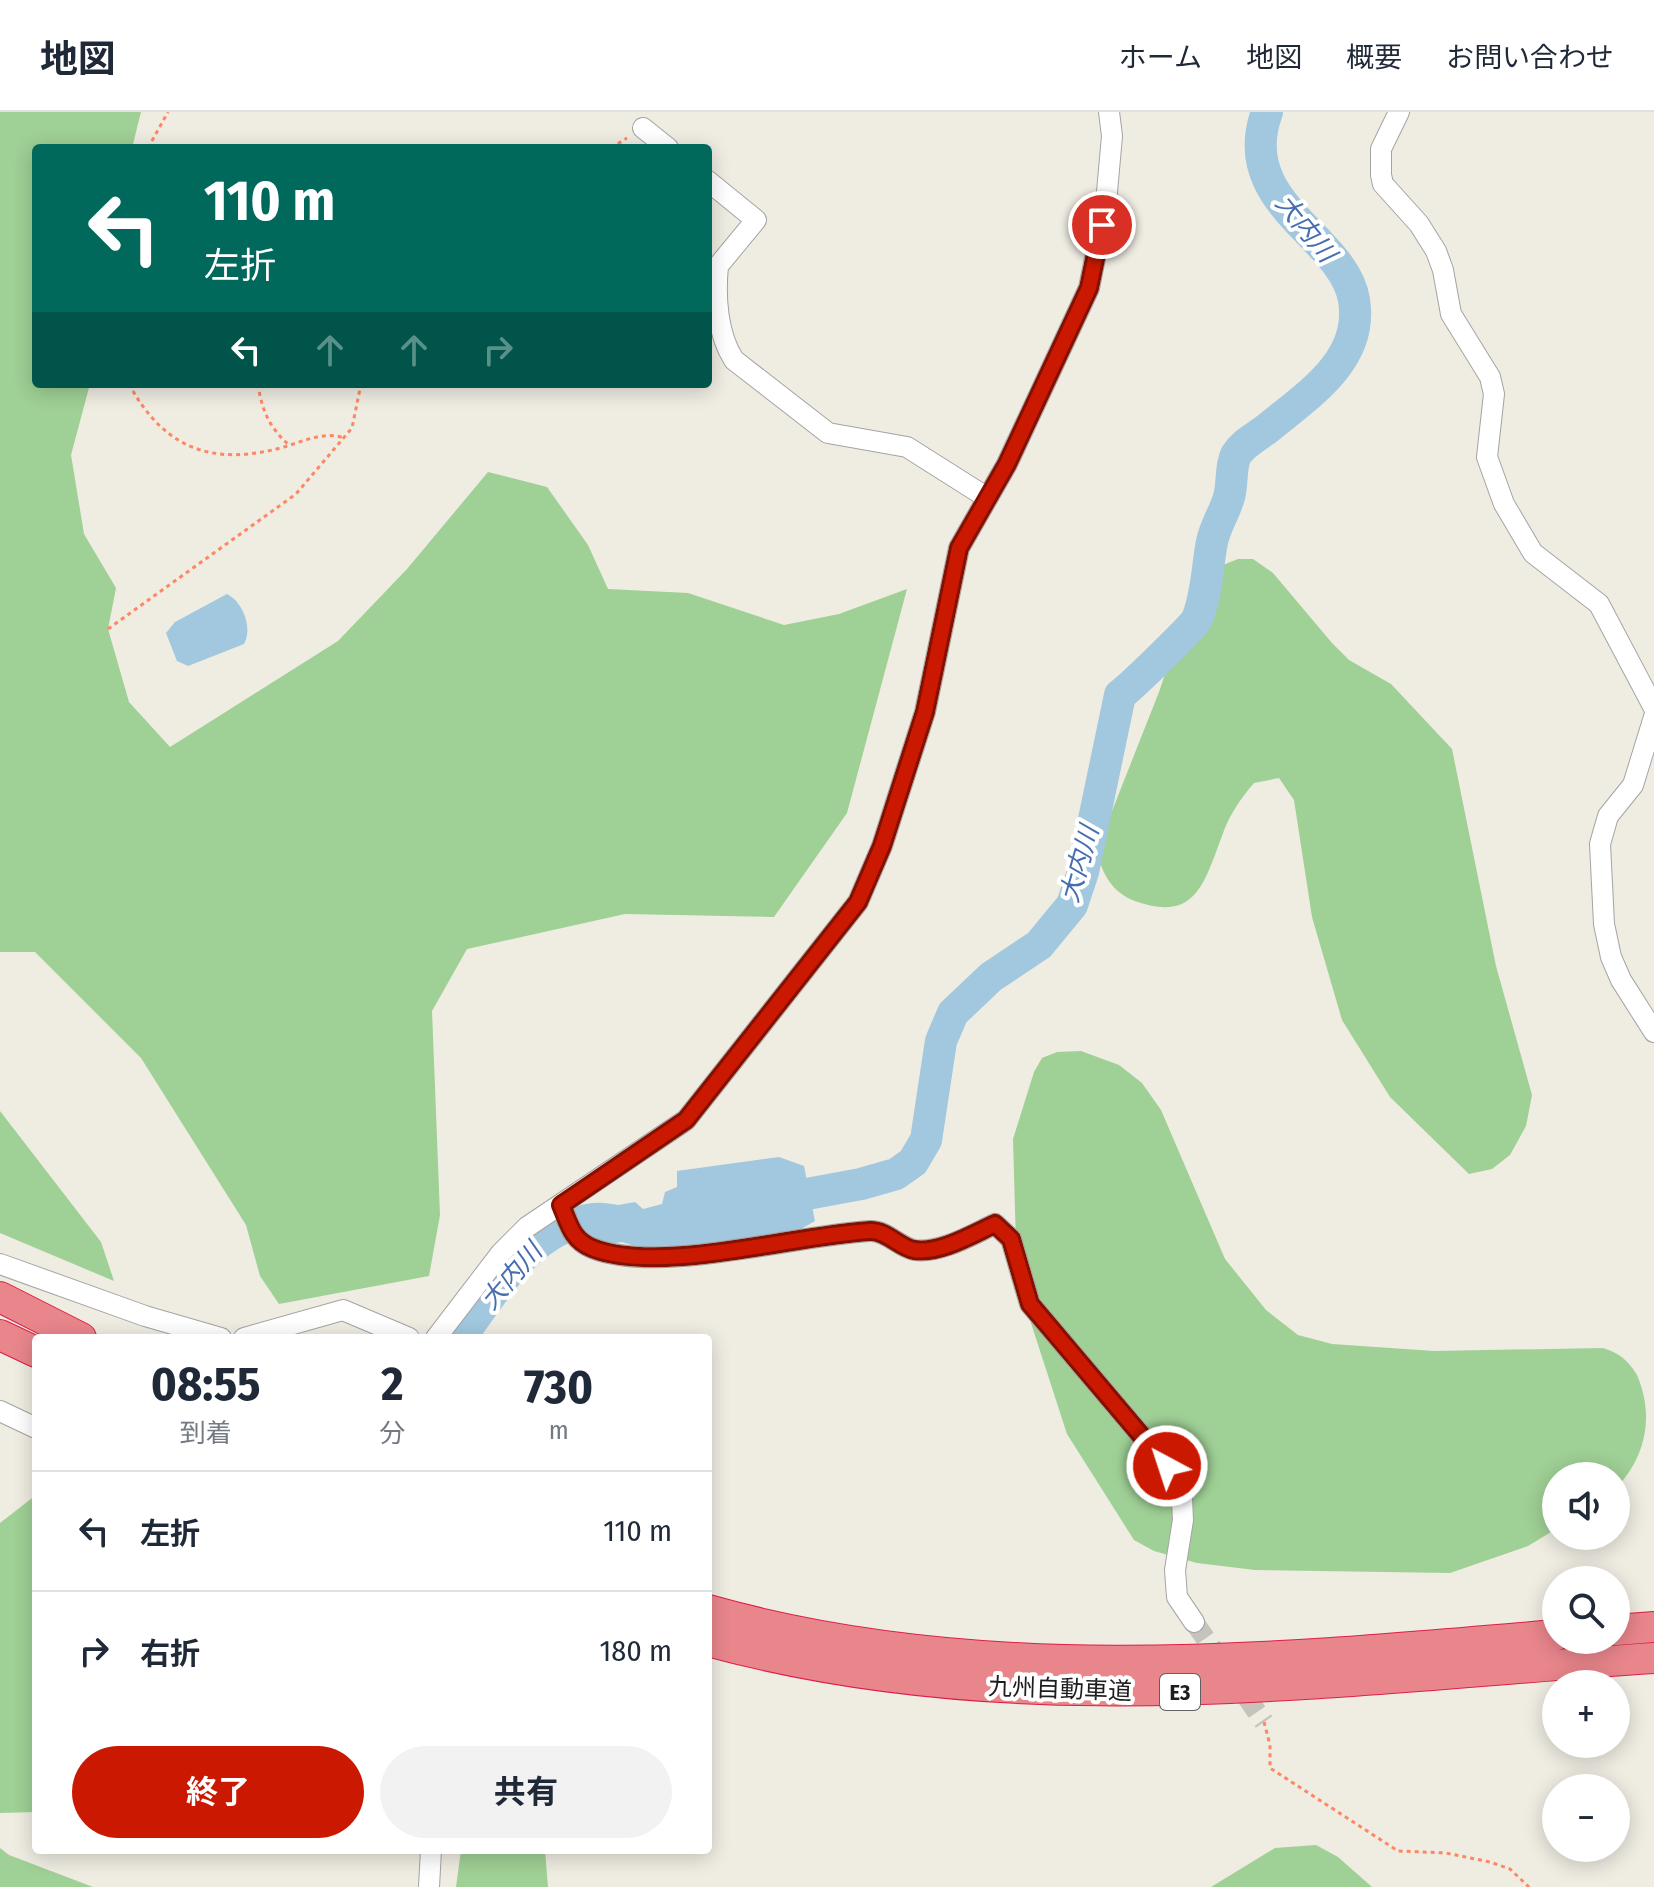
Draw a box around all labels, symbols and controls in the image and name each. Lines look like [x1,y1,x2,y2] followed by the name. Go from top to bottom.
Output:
[40,36,116,82] text: 地図
[1119,41,1202,74] text: ホーム
[1246,41,1302,74] text: 地図
[1346,41,1402,74] text: 概要
[1446,41,1614,74] text: お問い合わせ
[204,168,335,235] text: 110 m
[72,176,176,280] icon: left
[1269,188,1344,271] water label: 大内川
[1068,191,1136,259] pin
[1080,203,1124,247] icon: arrive
[204,244,276,288] text: 左折
[224,328,268,372] icon: left
[308,328,352,372] icon: ahead
[392,328,436,372] icon: ahead
[476,328,520,372] icon: right
[1054,819,1106,906] water label: 大内川
[474,1234,551,1316] water label: 大内川
[151,1355,261,1413] text: 08:55
[381,1355,403,1413] text: 2
[524,1358,593,1416] text: 730
[549,1415,569,1446] text: m
[180,1418,232,1449] text: 到着
[379,1418,405,1449] text: 分
[1125,1424,1209,1508] position arrow
[1542,1462,1630,1862] map controls
[1542,1462,1630,1550] button: sound
[72,1509,116,1553] icon: left
[603,1513,672,1549] text: 110 m
[140,1516,200,1552] text: 左折
[1542,1566,1630,1654] button: search
[72,1629,116,1673] icon: right
[600,1633,672,1669] text: 180 m
[140,1636,200,1672] text: 右折
[1542,1670,1630,1758] button: +
[988,1672,1132,1706] street label: 九州自動車道
[1160,1674,1200,1710] road number: E3
[72,1746,364,1838] button: 終了
[380,1746,672,1838] button: 共有
[1542,1774,1630,1862] button: −

